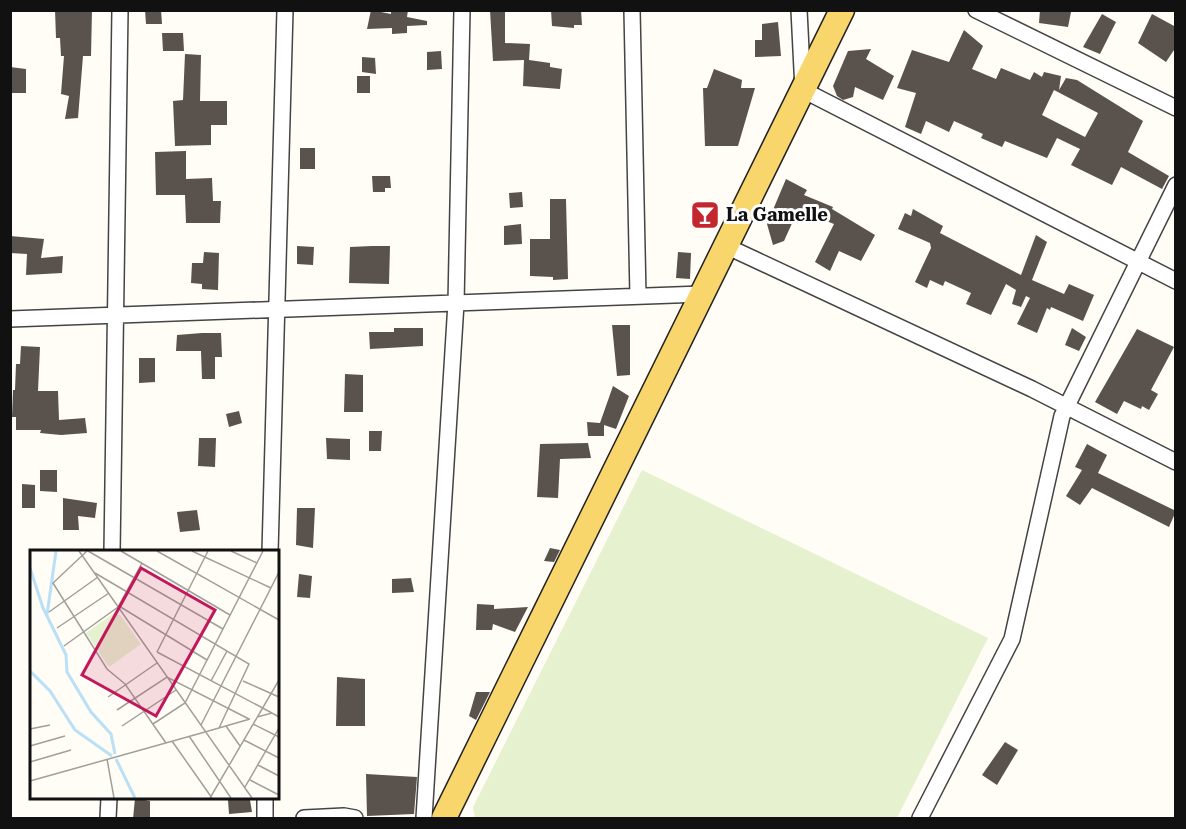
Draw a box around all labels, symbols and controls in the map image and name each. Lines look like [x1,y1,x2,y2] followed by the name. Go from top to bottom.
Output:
[689,199,721,231] bar icon: La Gamelle
[726,204,828,225] place label: La Gamelle
[30,550,279,799] inset map

